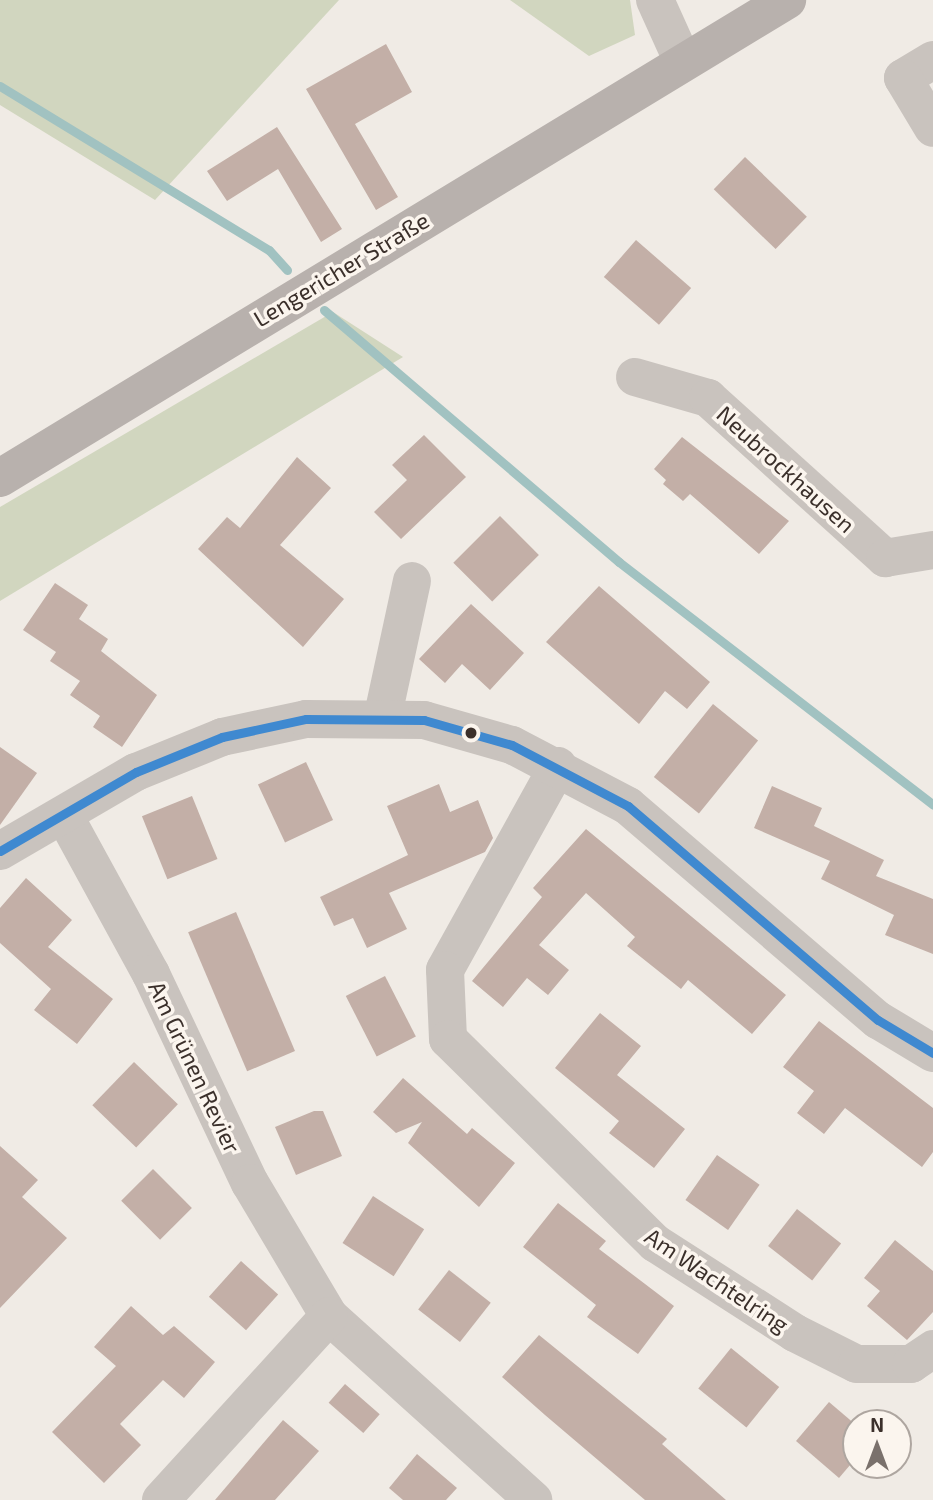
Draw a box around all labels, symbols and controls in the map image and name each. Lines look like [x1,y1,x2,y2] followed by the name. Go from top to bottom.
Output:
[248,206,434,332] street label: Lengericher Straße
[711,400,861,538] street label: Neubrockhausen
[464,726,478,740] unlabelled marker
[143,977,247,1157] street label: Am Grünen Revier
[640,1222,794,1338] street label: Am Wachtelring
[842,1409,912,1479] north arrow
[870,1413,884,1436] text: N

